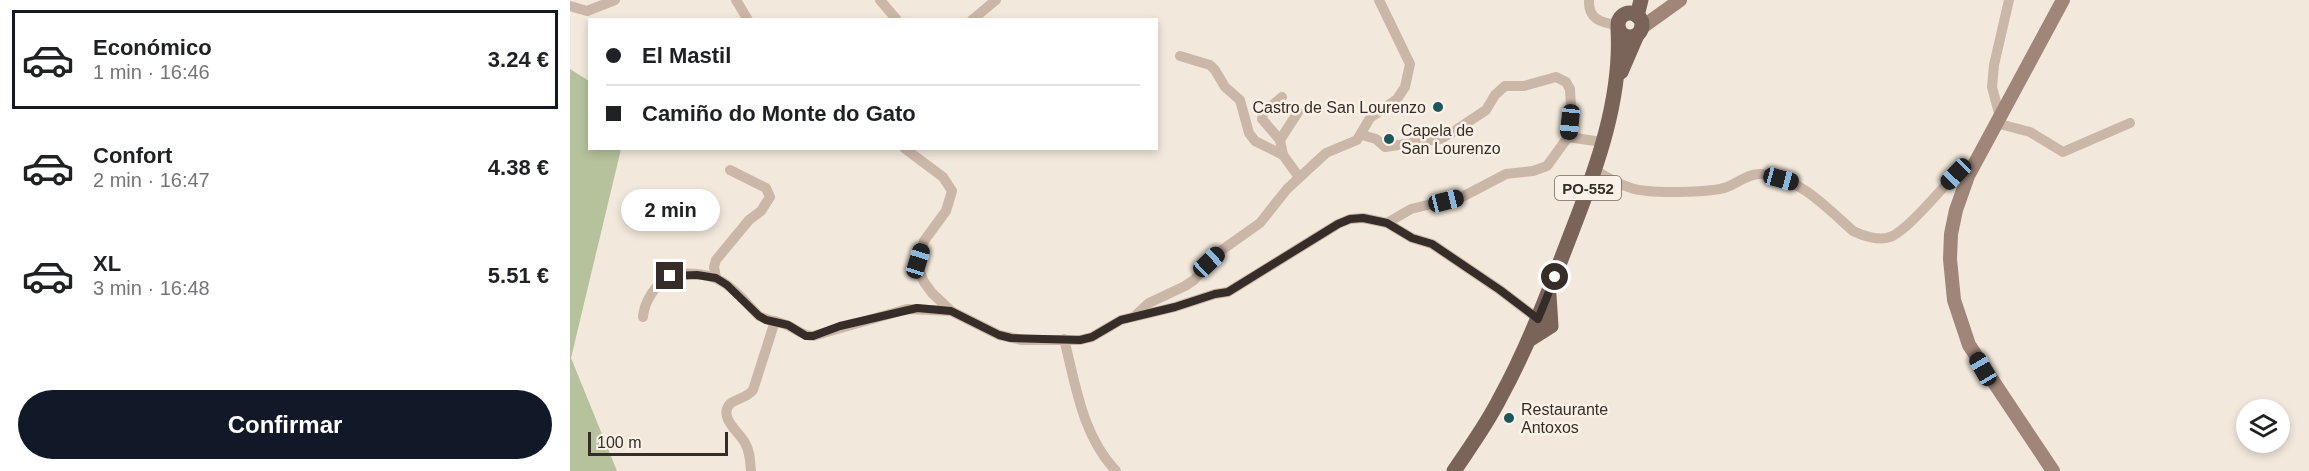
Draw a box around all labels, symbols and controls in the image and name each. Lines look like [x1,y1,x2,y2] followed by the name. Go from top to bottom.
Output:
[21,33,75,87] icon: car
[93,35,212,60] text: Económico
[642,43,731,68] text: El Mastil
[488,47,549,72] text: 3.24 €
[93,61,210,83] text: 1 min · 16:46
[1253,99,1426,116] place label: Castro de San Lourenzo
[1431,100,1445,114] marker: Castro de San Lourenzo
[642,101,916,126] text: Camiño do Monte do Gato
[1559,103,1581,141] car
[1401,122,1501,157] place label: Capela de San Lourenzo
[1382,132,1396,146] marker: Capela de San Lourenzo
[21,141,75,195] icon: car
[93,143,172,168] text: Confort
[488,155,549,180] text: 4.38 €
[1937,155,1975,193] car
[1761,166,1801,192] car
[93,169,210,191] text: 2 min · 16:47
[1555,176,1621,200] road number: PO-552
[1426,188,1466,214] car
[621,189,720,231] callout: 2 min
[644,199,697,221] text: 2 min
[904,241,932,281] car
[1190,243,1228,281] car
[21,249,75,303] icon: car
[93,251,121,276] text: XL
[656,262,683,289] route end
[488,263,549,288] text: 5.51 €
[1541,263,1568,290] route start
[93,277,210,299] text: 3 min · 16:48
[1966,349,2000,389] car
[18,390,552,459] button: Confirmar
[2236,399,2290,453] map controls
[2236,399,2290,453] button: layers
[1521,401,1608,436] place label: Restaurante Antoxos
[1502,411,1516,425] marker: Restaurante Antoxos
[588,429,728,456] scale bar
[597,434,641,451] text: 100 m

